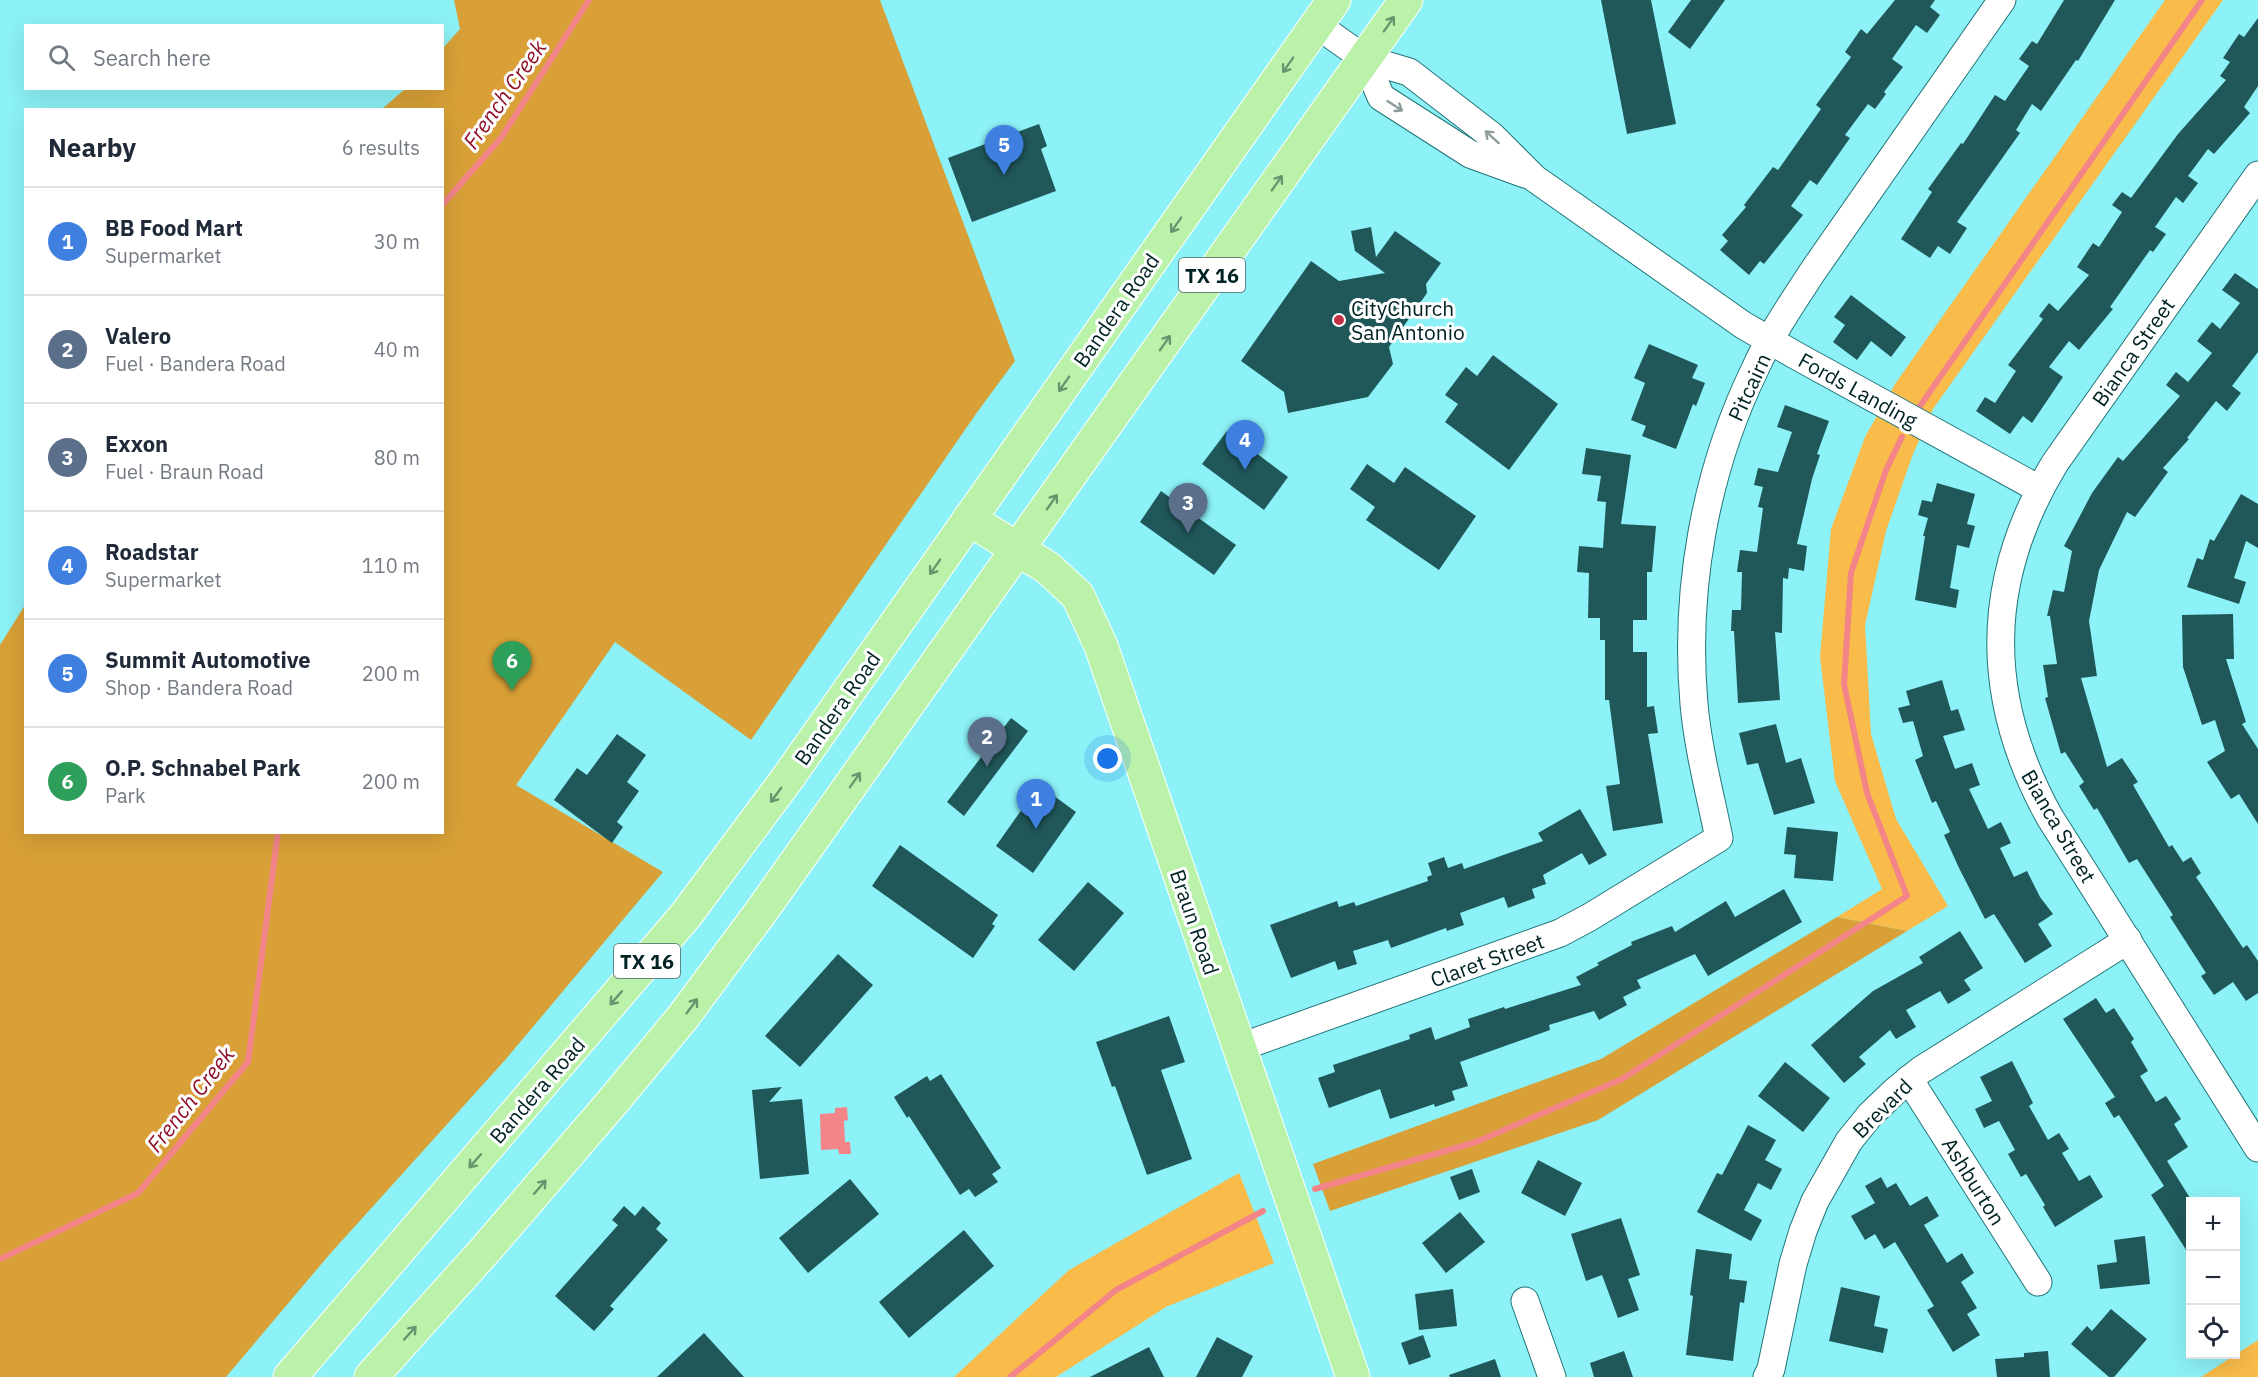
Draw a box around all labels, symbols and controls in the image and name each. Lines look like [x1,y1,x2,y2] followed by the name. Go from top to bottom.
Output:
[1383,16,1395,32] one-way arrow
[24,24,444,90] search box
[456,33,552,154] water label: French Creek
[45,41,78,74] icon: search
[93,43,211,72] text: Search here
[1282,56,1294,73] one-way arrow
[1386,101,1403,113] one-way arrow
[984,126,1024,175] pin: 5
[48,130,136,164] text: Nearby
[1485,130,1500,144] one-way arrow
[342,134,420,161] text: 6 results
[1271,176,1283,192] one-way arrow
[105,213,243,242] text: BB Food Mart
[1170,216,1182,232] one-way arrow
[62,228,74,255] text: 1
[374,228,420,255] text: 30 m
[105,242,222,269] text: Supermarket
[1066,248,1166,372] street label: Bandera Road
[1179,258,1245,292] road number: TX 16
[2085,292,2181,412] street label: Bianca Street
[1351,294,1465,346] place label: CityChurch San Antonio
[1332,313,1346,327] marker: CityChurch San Antonio
[105,321,171,350] text: Valero
[1159,335,1171,351] one-way arrow
[62,336,74,363] text: 2
[374,336,420,363] text: 40 m
[1793,346,1923,434] street label: Fords Landing
[1721,348,1777,426] street label: Pitcairn
[105,350,286,377] text: Fuel · Bandera Road
[1057,376,1070,392] one-way arrow
[1226,420,1264,470] pin: 4
[105,429,168,458] text: Exxon
[62,444,74,471] text: 3
[374,444,420,471] text: 80 m
[105,458,264,485] text: Fuel · Braun Road
[1168,484,1208,533] pin: 3
[1046,494,1058,511] one-way arrow
[105,537,199,566] text: Roadstar
[62,552,74,579] text: 4
[362,552,420,579] text: 110 m
[929,558,941,574] one-way arrow
[105,566,222,593] text: Supermarket
[492,642,532,691] pin: 6
[105,645,311,674] text: Summit Automotive
[787,646,887,770] street label: Bandera Road
[62,660,74,687] text: 5
[362,660,420,687] text: 200 m
[105,674,293,701] text: Shop · Bandera Road
[968,718,1006,767] pin: 2
[1093,744,1122,773] your location
[105,753,301,782] text: O.P. Schnabel Park
[2015,764,2103,888] street label: Bianca Street
[62,768,74,795] text: 6
[362,768,420,795] text: 200 m
[849,772,862,788] one-way arrow
[1016,780,1056,829] pin: 1
[105,782,145,809] text: Park
[769,787,782,803] one-way arrow
[1164,866,1226,978] street label: Braun Road
[1426,926,1548,994] street label: Claret Street
[614,944,680,978] road number: TX 16
[609,990,622,1006] one-way arrow
[685,998,698,1014] one-way arrow
[483,1031,591,1149] street label: Bandera Road
[140,1040,241,1158] water label: French Creek
[1846,1072,1918,1144] street label: Brevard
[1936,1132,2012,1230] street label: Ashburton
[468,1153,482,1168] one-way arrow
[533,1180,547,1195] one-way arrow
[2186,1197,2240,1359] map controls
[2186,1197,2240,1251] button: +
[2186,1251,2240,1305] button: −
[2186,1305,2240,1359] button: locate
[403,1326,417,1341] one-way arrow

